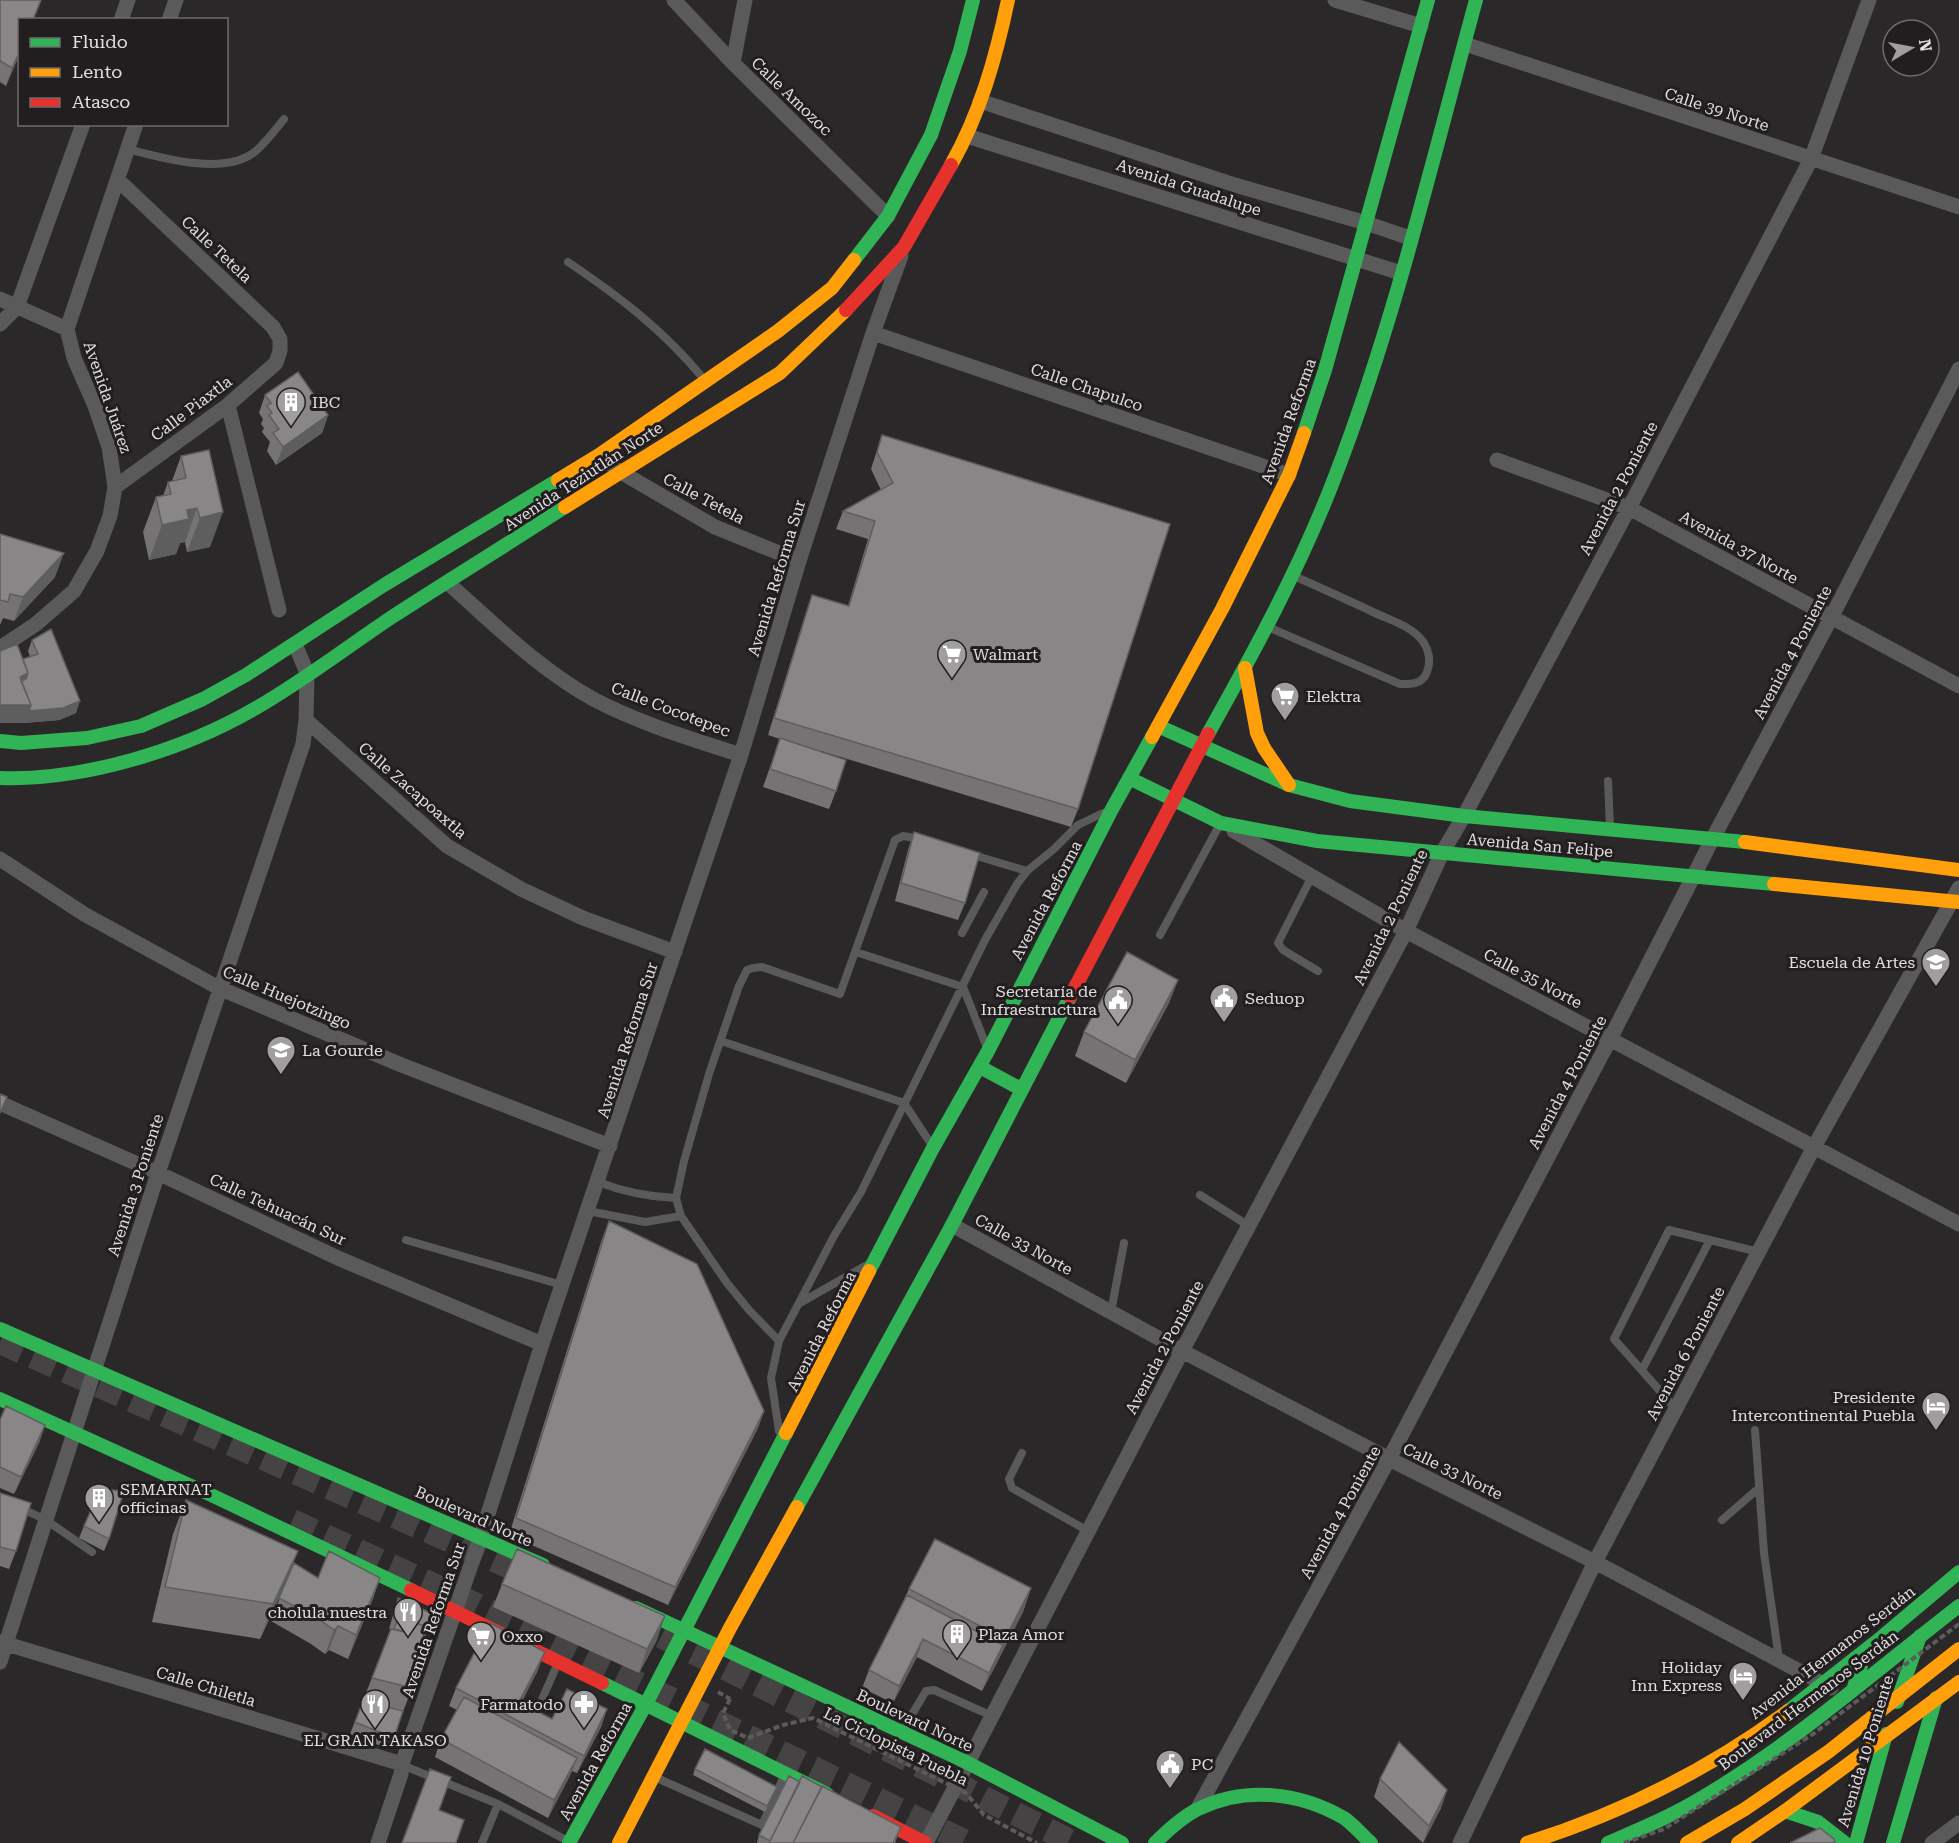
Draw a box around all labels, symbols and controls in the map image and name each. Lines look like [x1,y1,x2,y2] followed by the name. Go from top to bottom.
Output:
[18,18,228,126] legend
[1881,18,1941,78] north arrow
[72,31,128,52] text: Fluido
[1915,38,1936,53] text: N
[747,53,836,140] street label: Calle Amozoc
[72,61,122,82] text: Lento
[1662,84,1772,135] street label: Calle 39 Norte
[72,91,130,112] text: Atasco
[1114,155,1264,220] street label: Avenida Guadalupe
[177,212,256,287] street label: Calle Tetela
[80,339,136,456] street label: Avenida Juárez
[1257,355,1320,487] street label: Avenida Reforma
[1028,359,1146,416] street label: Calle Chapulco
[147,372,236,445] street label: Calle Piaxtla
[275,386,307,428] building icon: IBC
[312,393,340,412] place label: IBC
[500,418,666,535] street label: Avenida Teziutlán Norte
[1575,418,1662,558] street label: Avenida 2 Poniente
[660,469,748,528] street label: Calle Tetela
[744,497,809,659] street label: Avenida Reforma Sur
[1676,507,1802,588] street label: Avenida 37 Norte
[1749,582,1836,722] street label: Avenida 4 Poniente
[936,638,968,680] supermarket icon: Walmart
[973,645,1038,664] place label: Walmart
[609,678,733,741] street label: Calle Cocotepec
[1269,680,1301,722] supermarket icon: Elektra
[1306,687,1361,706] place label: Elektra
[355,738,471,843] street label: Calle Zacapoaxtla
[1466,830,1614,861] street label: Avenida San Felipe
[1007,837,1086,963] street label: Avenida Reforma
[1349,846,1432,988] street label: Avenida 2 Poniente
[1480,945,1585,1012] street label: Calle 35 Norte
[1920,946,1952,988] school or university icon: Escuela de Artes
[1789,953,1915,972] place label: Escuela de Artes
[593,959,662,1121] street label: Avenida Reforma Sur
[220,962,354,1033] street label: Calle Huejotzingo
[981,982,1097,1019] place label: Secretaría de Infraestructura
[1208,982,1240,1024] public building icon: Seduop
[1102,984,1134,1026] public building icon: Secretaría de Infraestructura
[1245,989,1305,1008] place label: Seduop
[1524,1012,1611,1152] street label: Avenida 4 Poniente
[265,1034,297,1076] school or university icon: La Gourde
[302,1041,383,1060] place label: La Gourde
[103,1111,168,1259] street label: Avenida 3 Poniente
[207,1169,349,1250] street label: Calle Tehuacán Sur
[972,1210,1076,1279] street label: Calle 33 Norte
[783,1268,860,1394] street label: Avenida Reforma
[1121,1277,1208,1417] street label: Avenida 2 Poniente
[1642,1283,1729,1423] street label: Avenida 6 Poniente
[1731,1388,1915,1425] place label: Presidente Intercontinental Puebla
[1920,1390,1952,1432] hotel icon: Presidente Intercontinental Puebla
[1400,1439,1506,1504] street label: Calle 33 Norte
[1296,1442,1385,1582] street label: Avenida 4 Poniente
[120,1480,212,1517] place label: SEMARNAT officinas
[83,1482,115,1524] building icon: SEMARNAT officinas
[412,1482,536,1551] street label: Boulevard Norte
[398,1540,469,1700] street label: Avenida Reforma Sur
[1746,1582,1919,1723] street label: Avenida Hermanos Serdán
[392,1596,424,1638] restaurant icon: cholula nuestra
[268,1603,387,1622] place label: cholula nuestra
[941,1618,973,1660] building icon: Plaza Amor
[465,1620,497,1662] supermarket icon: Oxxo
[978,1625,1065,1644] place label: Plaza Amor
[1714,1626,1902,1774] street label: Boulevard Hermanos Serdán
[502,1627,543,1646] place label: Oxxo
[1631,1658,1723,1695] place label: Holiday Inn Express
[1727,1660,1759,1702] hotel icon: Holiday Inn Express
[154,1662,258,1711] street label: Calle Chiletla
[1833,1673,1898,1829] street label: Avenida 10 Poniente
[854,1685,976,1756] street label: Boulevard Norte
[359,1688,391,1730] restaurant icon: EL GRAN TAKASO
[568,1688,600,1730] pharmacy icon: Farmatodo
[480,1695,563,1714] place label: Farmatodo
[555,1699,636,1824] street label: Avenida Reforma
[821,1703,971,1790] street label: La Ciclopista Puebla
[303,1731,447,1750] place label: EL GRAN TAKASO
[1154,1748,1186,1790] public building icon: PC
[1191,1755,1213,1774] place label: PC

